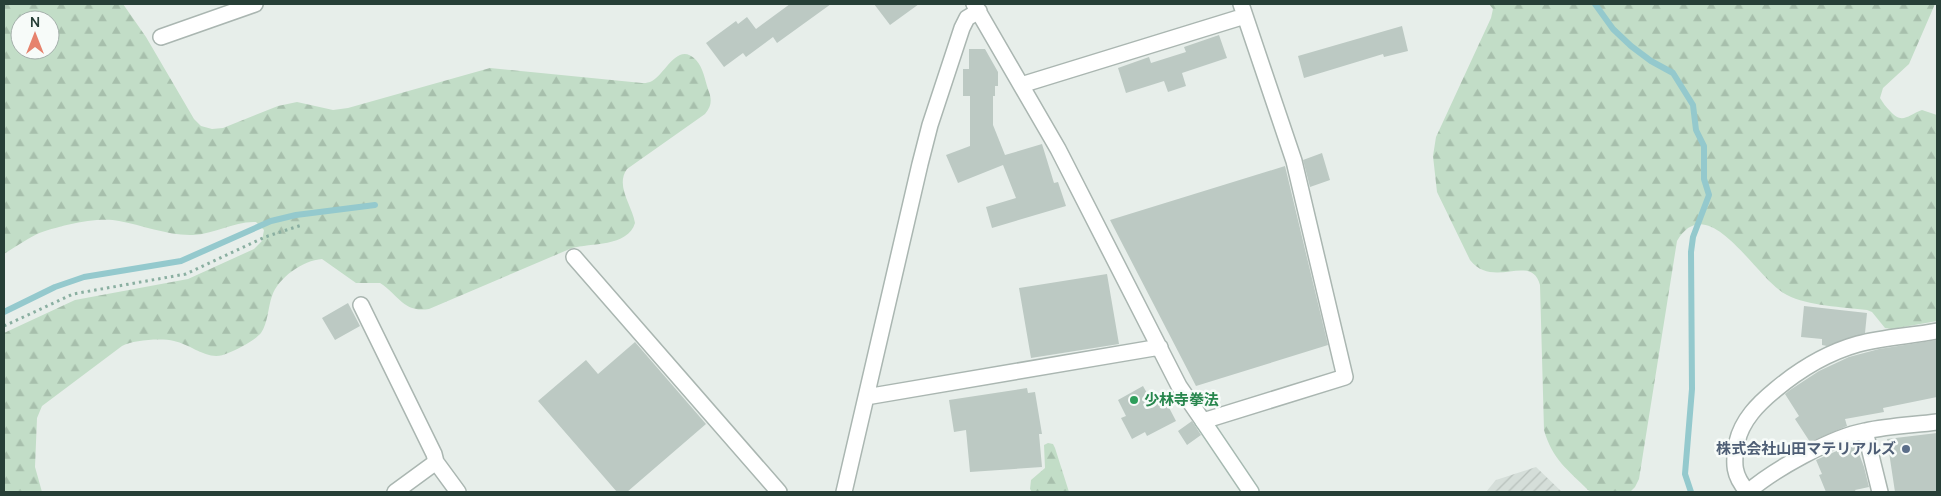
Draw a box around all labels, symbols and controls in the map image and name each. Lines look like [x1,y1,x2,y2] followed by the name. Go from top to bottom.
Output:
[10,10,60,60] north arrow
[30,12,40,31] text: N
[1144,389,1219,410] place label: 少林寺拳法
[1128,394,1140,406] marker: 少林寺拳法
[1716,438,1896,459] place label: 株式会社山田マテリアルズ
[1900,443,1912,455] marker: 株式会社山田マテリアルズ

